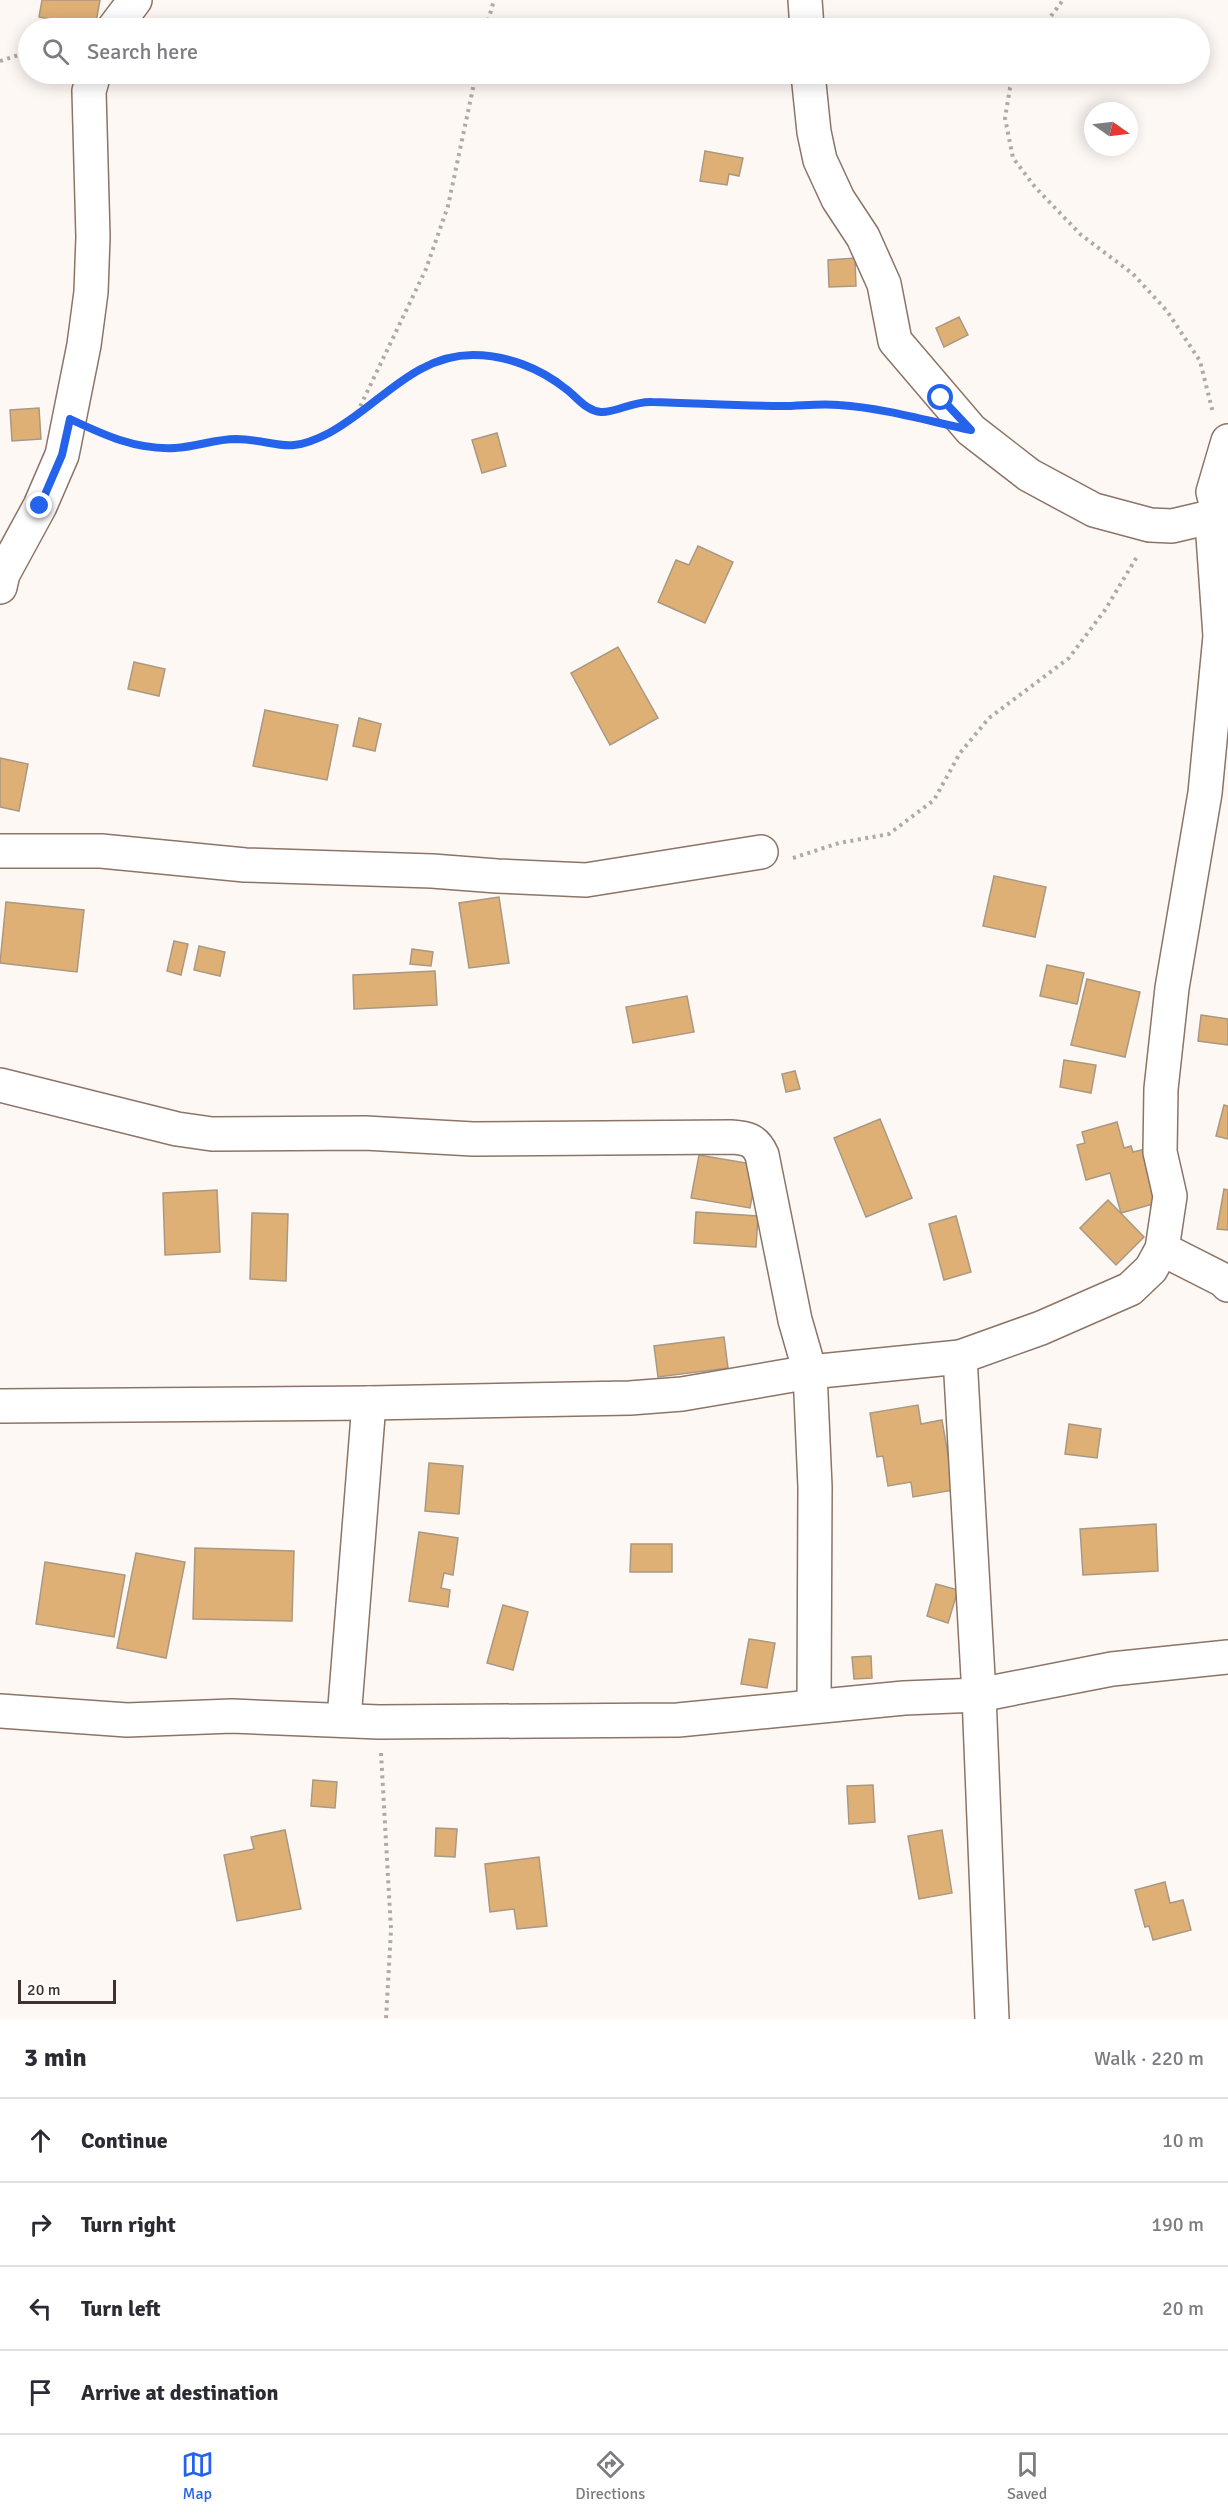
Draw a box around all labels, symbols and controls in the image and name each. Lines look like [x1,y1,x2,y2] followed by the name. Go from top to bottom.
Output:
[18,18,1210,84] search box
[39,35,72,68] icon: search
[87,38,198,65] text: Search here
[1084,102,1138,156] north arrow
[927,384,953,410] route start
[26,492,52,518] route end
[18,1977,116,2004] scale bar
[27,1980,61,2000] text: 20 m
[24,2042,87,2074] text: 3 min
[1094,2046,1204,2071] text: Walk · 220 m
[24,2124,57,2157] icon: ahead
[81,2127,168,2154] text: Continue
[1162,2128,1204,2153] text: 10 m
[24,2208,57,2241] icon: right
[81,2211,176,2238] text: Turn right
[1151,2212,1204,2237] text: 190 m
[24,2292,57,2325] icon: left
[81,2295,161,2322] text: Turn left
[1162,2296,1204,2321] text: 20 m
[24,2376,57,2409] icon: arrive
[81,2379,278,2406] text: Arrive at destination
[181,2448,214,2504] tab: Map
[575,2448,645,2504] tab: Directions
[1007,2448,1047,2504] tab: Saved

